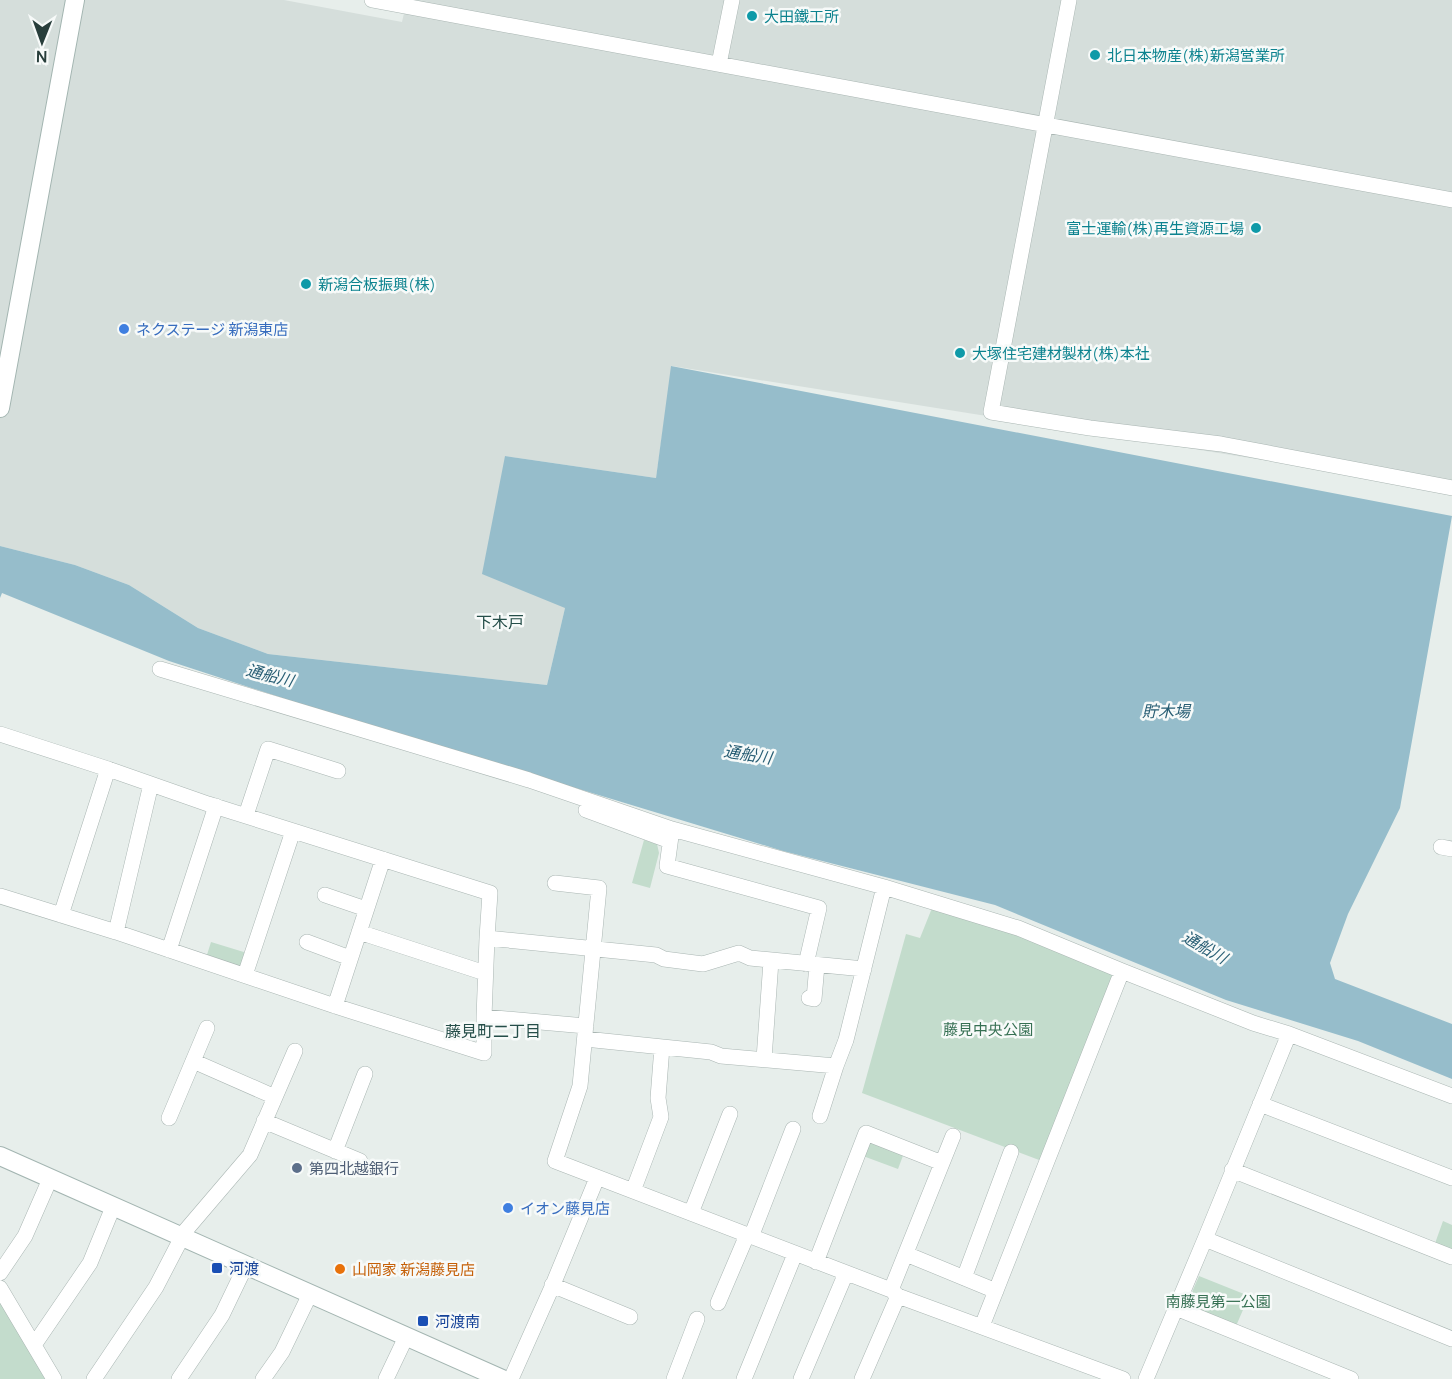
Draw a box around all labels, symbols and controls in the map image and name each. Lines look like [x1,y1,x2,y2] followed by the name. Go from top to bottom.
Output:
[764,6,839,27] place label: 大田鐵工所
[745,9,759,23] marker: 大田鐵工所
[12,12,72,72] north arrow
[1107,45,1285,66] place label: 北日本物産(株)新潟営業所
[36,46,48,68] text: N
[1088,48,1102,62] marker: 北日本物産(株)新潟営業所
[1066,218,1244,239] place label: 富士運輸(株)再生資源工場
[1249,221,1263,235] marker: 富士運輸(株)再生資源工場
[318,274,436,295] place label: 新潟合板振興(株)
[299,277,313,291] marker: 新潟合板振興(株)
[136,319,288,340] place label: ネクステージ 新潟東店
[117,322,131,336] marker: ネクステージ 新潟東店
[972,343,1150,364] place label: 大塚住宅建材製材(株)本社
[953,346,967,360] marker: 大塚住宅建材製材(株)本社
[476,611,524,633] district label: 下木戸
[244,659,298,692] water label: 通船川
[1142,700,1192,722] water label: 貯木場
[723,739,775,769] water label: 通船川
[1179,925,1233,970] water label: 通船川
[943,1019,1033,1040] park label: 藤見中央公園
[445,1020,541,1042] district label: 藤見町二丁目
[309,1158,399,1179] place label: 第四北越銀行
[290,1161,304,1175] marker: 第四北越銀行
[520,1198,610,1219] place label: イオン藤見店
[501,1201,515,1215] marker: イオン藤見店
[229,1258,259,1279] place label: 河渡
[352,1259,475,1280] place label: 山岡家 新潟藤見店
[210,1261,224,1275] marker: 河渡
[333,1262,347,1276] marker: 山岡家 新潟藤見店
[1165,1291,1271,1312] park label: 南藤見第一公園
[435,1311,480,1332] place label: 河渡南
[416,1314,430,1328] marker: 河渡南

